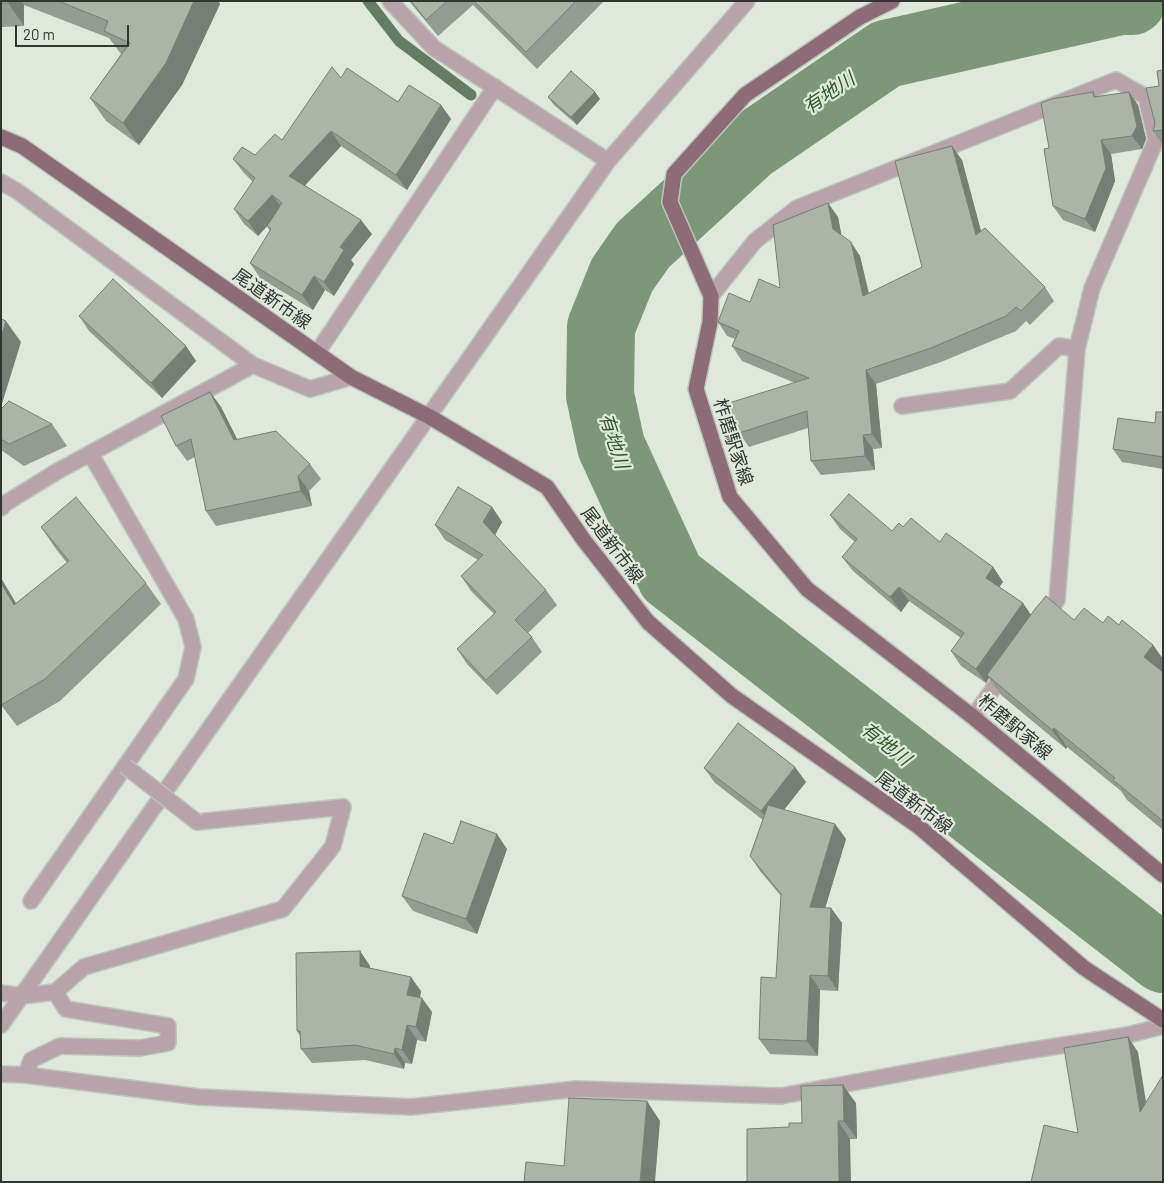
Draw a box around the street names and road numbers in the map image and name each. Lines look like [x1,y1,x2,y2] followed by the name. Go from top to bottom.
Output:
[229,264,315,334] street label: 尾道新市線
[709,396,757,488] street label: 柞磨駅家線
[576,503,648,587] street label: 尾道新市線
[974,690,1056,764] street label: 柞磨駅家線
[872,767,956,839] street label: 尾道新市線

